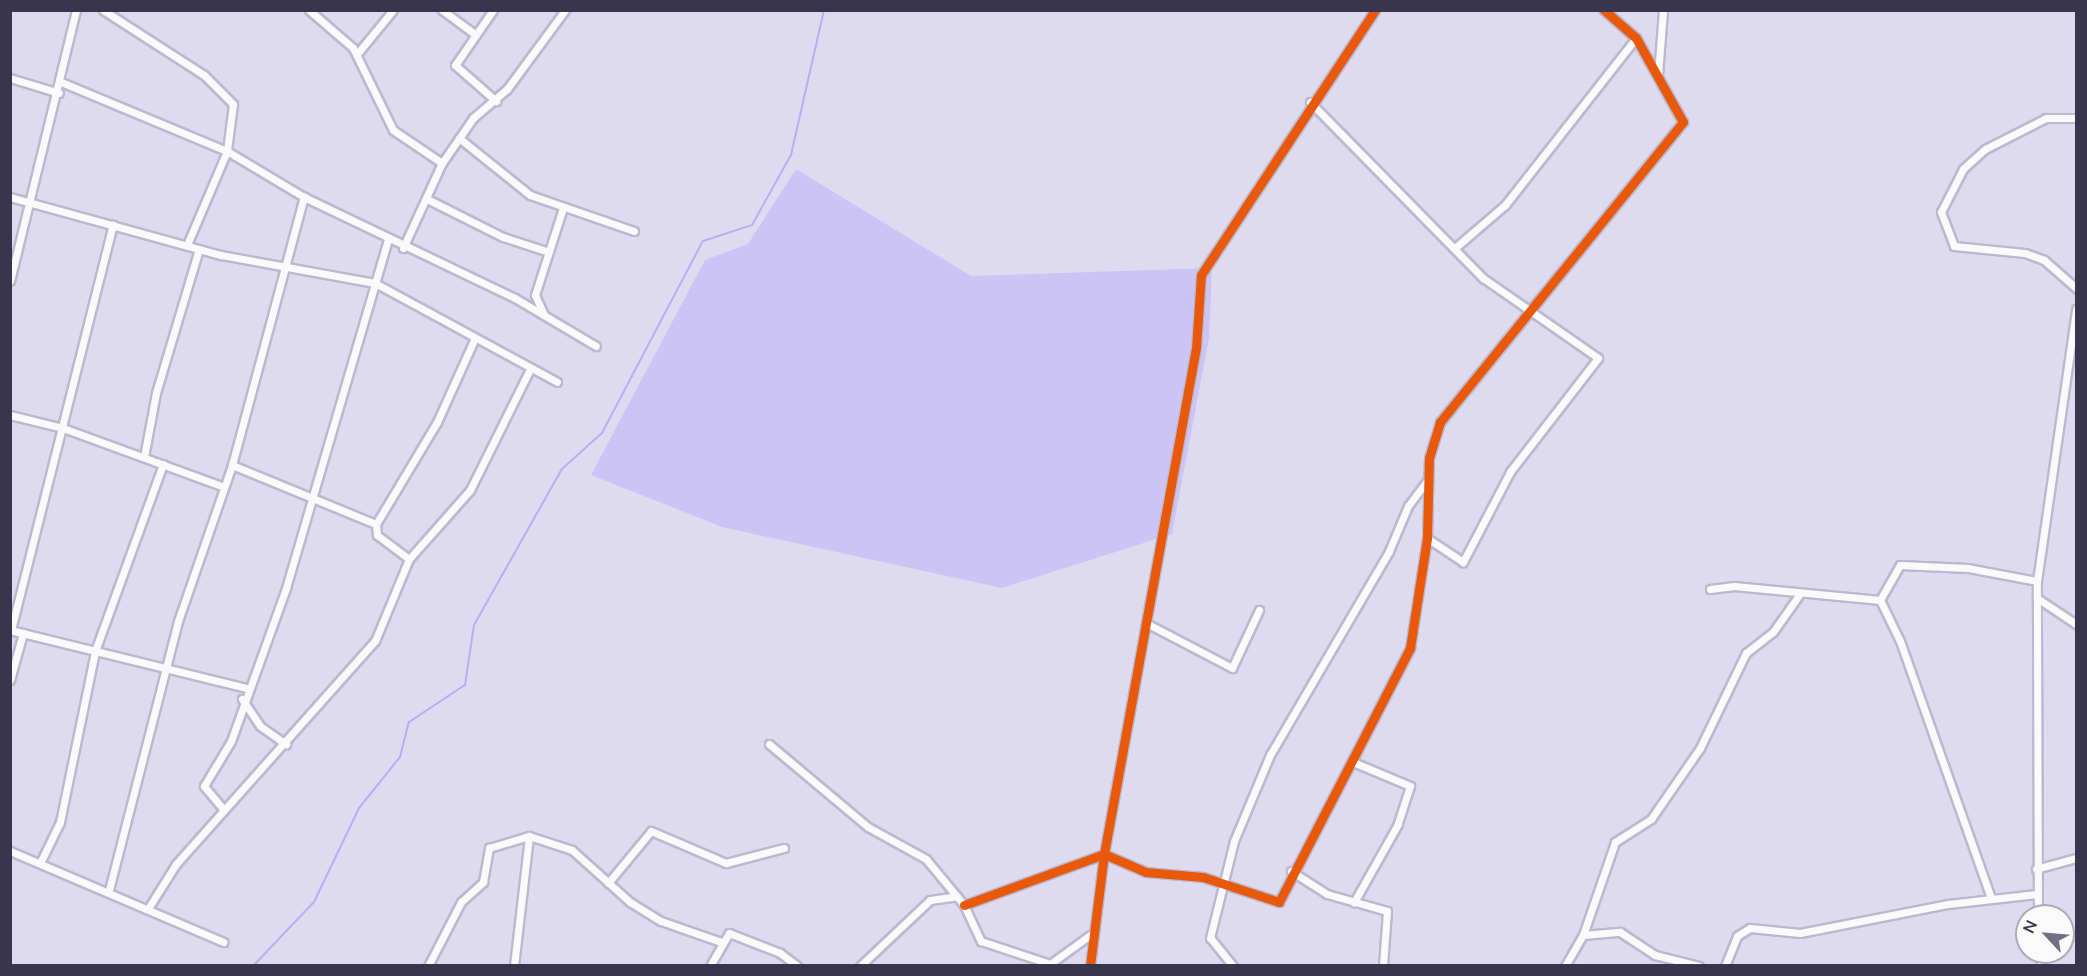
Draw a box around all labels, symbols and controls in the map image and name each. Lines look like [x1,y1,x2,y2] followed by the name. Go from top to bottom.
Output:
[2015,904,2075,964] north arrow
[2018,917,2043,937] text: N

